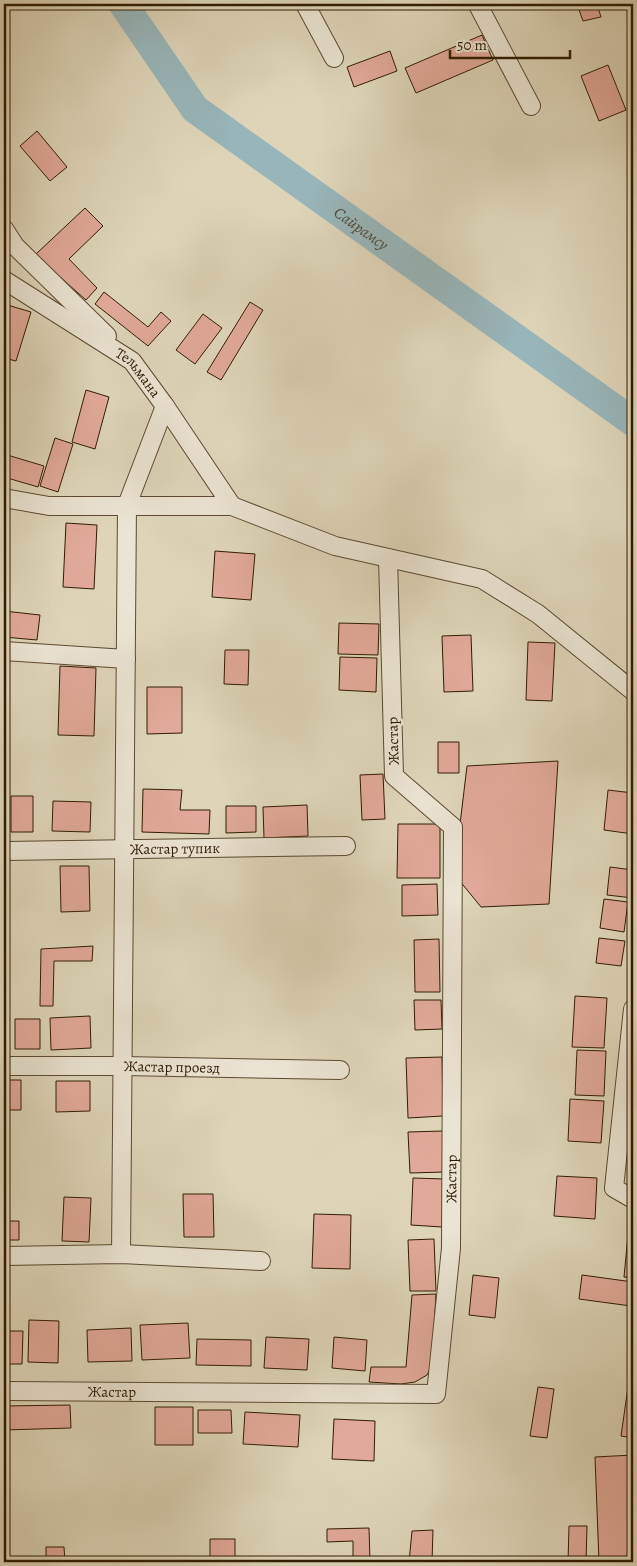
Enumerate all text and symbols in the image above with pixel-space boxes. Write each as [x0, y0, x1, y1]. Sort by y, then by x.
scale bar [450, 28, 570, 60]
text: 50 m [457, 35, 487, 55]
water label: Сайрамсу [329, 202, 393, 256]
street label: Тельмана [112, 343, 165, 402]
street label: Жастар [382, 716, 404, 766]
street label: Жастар тупик [130, 838, 220, 859]
street label: Жастар проезд [124, 1056, 220, 1078]
street label: Жастар [441, 1154, 461, 1203]
street label: Жастар [88, 1382, 136, 1402]

